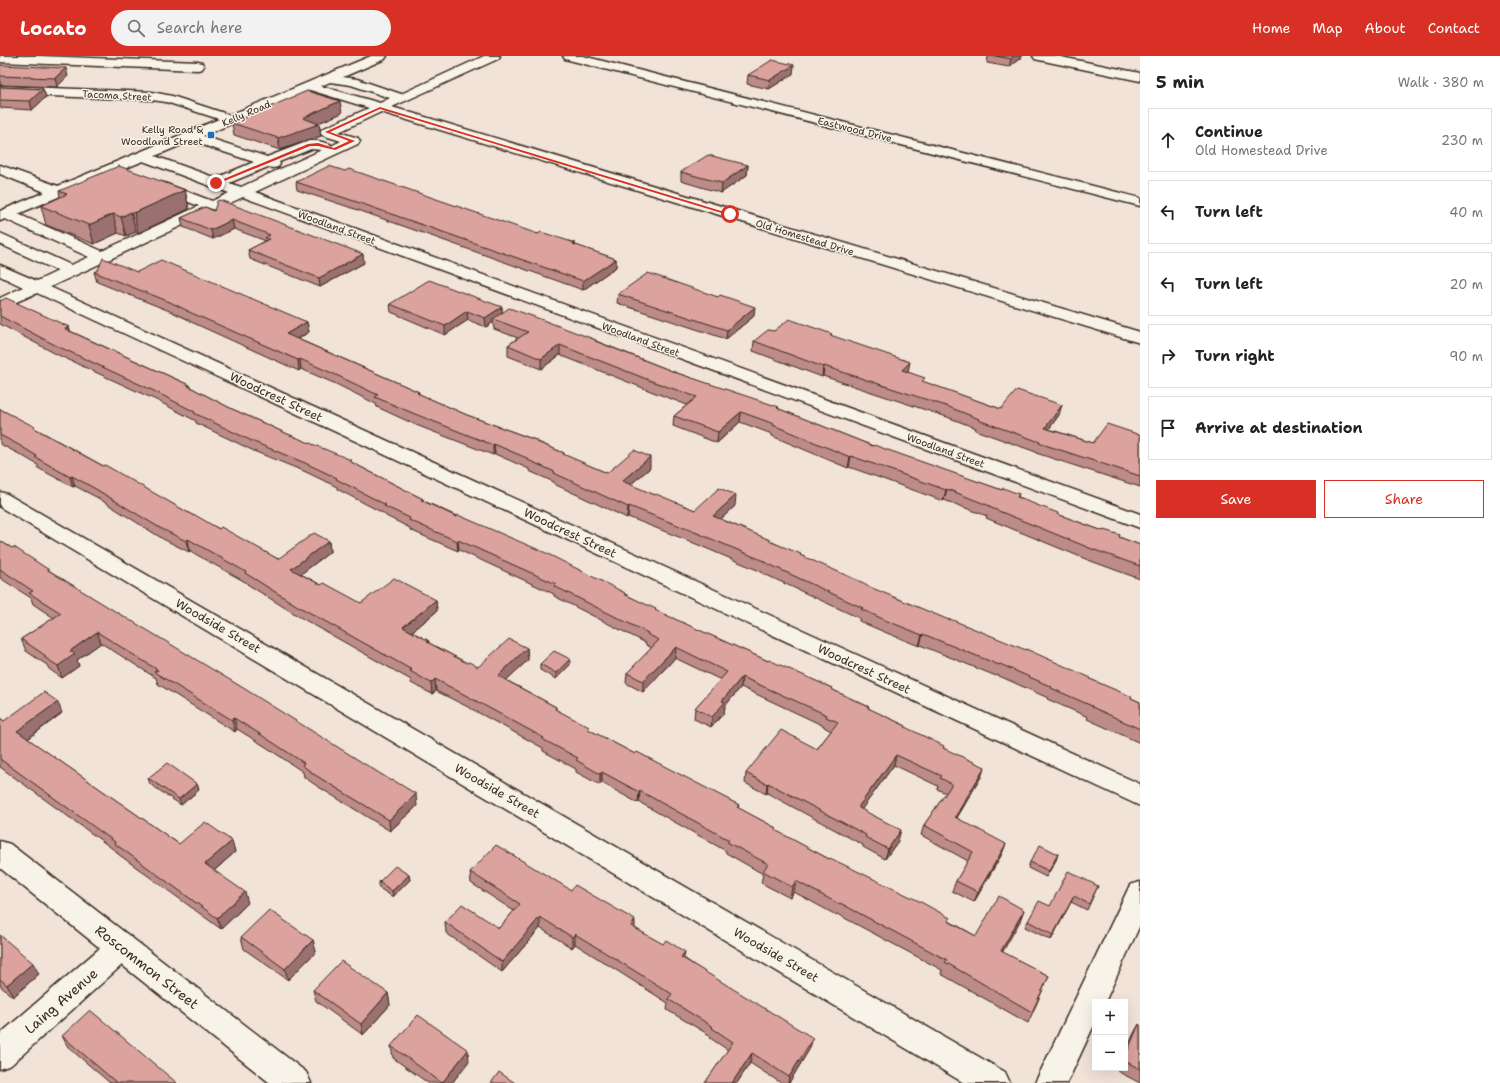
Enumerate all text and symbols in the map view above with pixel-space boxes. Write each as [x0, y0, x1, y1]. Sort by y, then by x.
search box [111, 10, 391, 46]
text: Locato [20, 16, 87, 41]
icon: search [125, 17, 147, 39]
text: Search here [157, 18, 242, 38]
text: Home [1252, 19, 1291, 37]
text: Map [1313, 19, 1343, 37]
text: About [1365, 19, 1406, 37]
text: Contact [1428, 19, 1480, 37]
text: 5 min [1156, 71, 1204, 93]
text: Walk · 380 m [1398, 74, 1484, 91]
street label: Tacoma Street [82, 87, 152, 104]
street label: Kelly Road [220, 97, 273, 130]
street label: Eastwood Drive [816, 114, 894, 145]
text: Continue [1195, 122, 1263, 142]
place label: Kelly Road & Woodland Street [121, 123, 204, 148]
icon: ahead [1157, 129, 1179, 151]
marker: Kelly Road & Woodland Street [206, 130, 216, 140]
text: 230 m [1441, 132, 1483, 149]
text: Old Homestead Drive [1195, 142, 1328, 159]
route end [207, 174, 225, 192]
icon: left [1157, 201, 1179, 223]
text: Turn left [1195, 202, 1263, 222]
text: 40 m [1449, 204, 1483, 221]
route start [721, 205, 739, 223]
street label: Woodland Street [296, 207, 378, 248]
street label: Old Homestead Drive [754, 216, 856, 259]
icon: left [1157, 273, 1179, 295]
text: Turn left [1195, 274, 1263, 294]
text: 20 m [1450, 276, 1483, 293]
street label: Woodland Street [600, 319, 682, 360]
icon: right [1157, 345, 1179, 367]
text: Turn right [1195, 346, 1275, 366]
text: 90 m [1449, 348, 1483, 365]
street label: Woodcrest Street [227, 368, 325, 426]
icon: arrive [1157, 417, 1179, 439]
text: Arrive at destination [1195, 418, 1363, 438]
street label: Woodland Street [905, 430, 987, 471]
button: Save [1156, 480, 1316, 518]
button: Share [1324, 480, 1484, 518]
street label: Woodcrest Street [521, 504, 619, 562]
street label: Woodside Street [173, 595, 263, 657]
street label: Woodcrest Street [815, 640, 913, 698]
street label: Woodside Street [452, 760, 542, 822]
street label: Roscommon Street [92, 921, 202, 1013]
street label: Woodside Street [731, 924, 821, 986]
street label: Laing Avenue [21, 964, 101, 1038]
map controls [1092, 999, 1128, 1071]
button: + [1092, 999, 1128, 1035]
button: − [1092, 1035, 1128, 1071]

